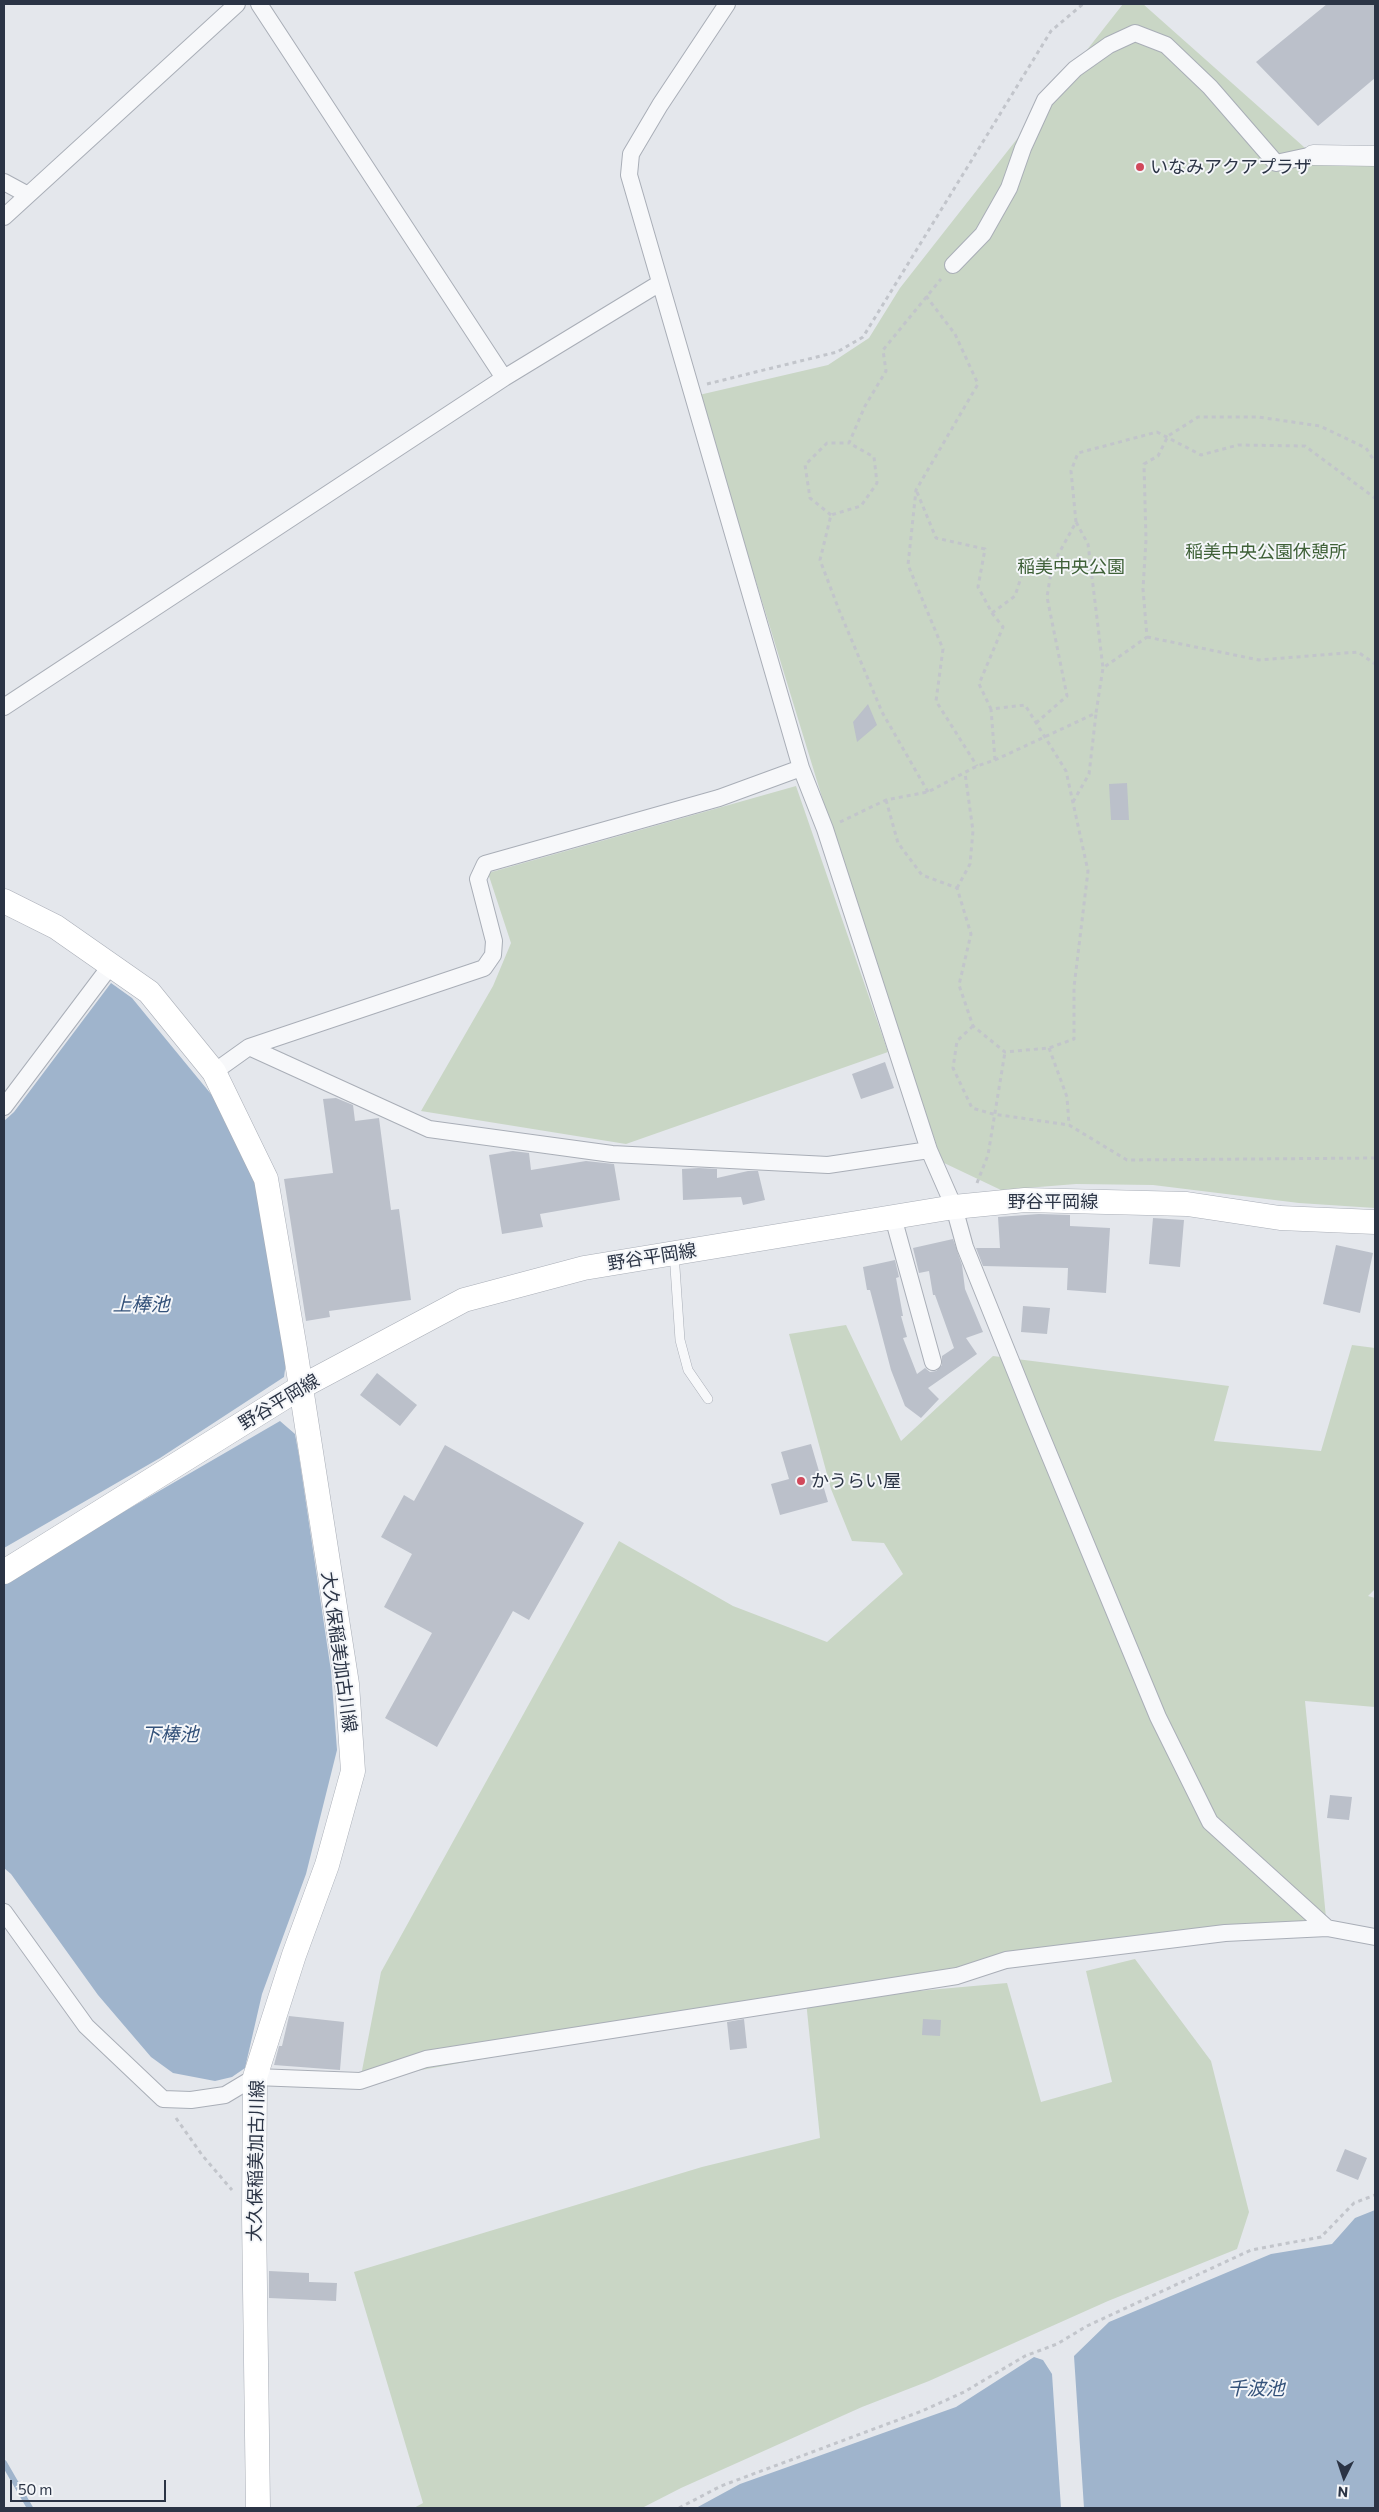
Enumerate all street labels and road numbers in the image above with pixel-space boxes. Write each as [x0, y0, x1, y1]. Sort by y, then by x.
street label: 野谷平岡線 [1008, 1191, 1098, 1213]
street label: 野谷平岡線 [606, 1239, 698, 1275]
street label: 野谷平岡線 [235, 1370, 323, 1434]
street label: 大久保稲美加古川線 [317, 1570, 361, 1734]
street label: 大久保稲美加古川線 [244, 2080, 268, 2242]

